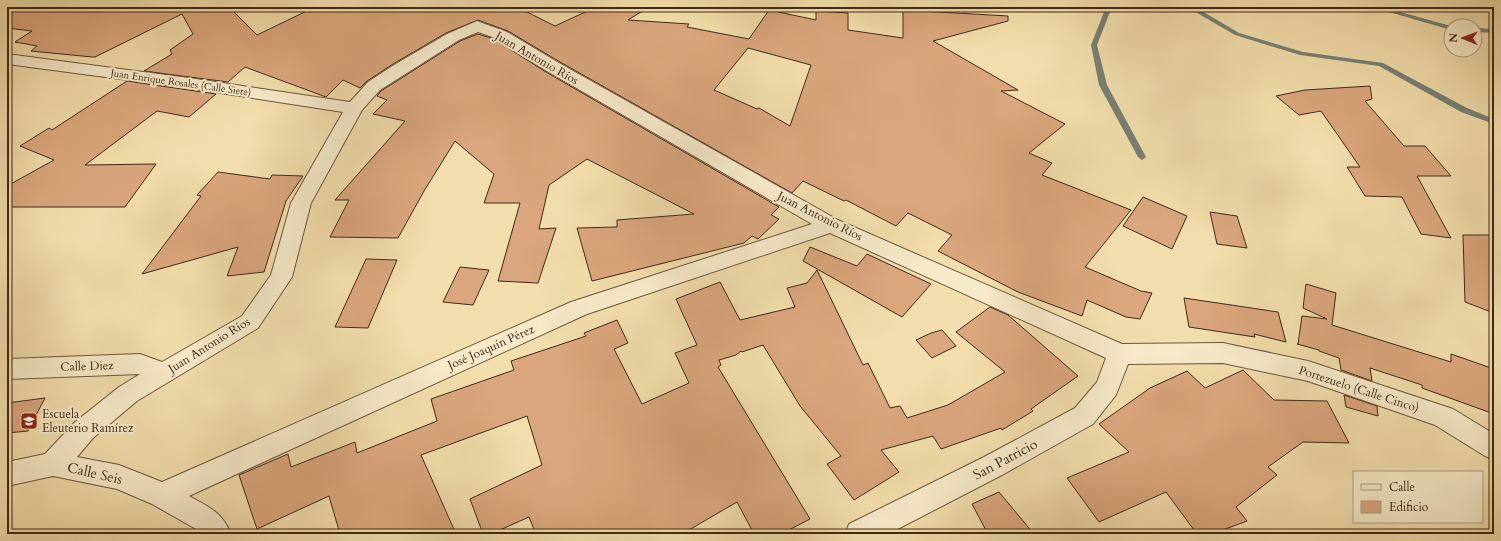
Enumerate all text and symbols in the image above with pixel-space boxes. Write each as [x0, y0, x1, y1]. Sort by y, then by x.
north arrow [1443, 18, 1483, 58]
street label: Juan Antonio Ríos [491, 27, 582, 88]
text: N [1446, 32, 1461, 43]
street label: Juan Enrique Rosales (Calle Siete) [108, 66, 252, 100]
street label: Juan Antonio Ríos [773, 187, 865, 244]
street label: Juan Antonio Ríos [163, 313, 253, 378]
street label: José Joaquín Pérez [443, 320, 537, 374]
street label: Calle Diez [60, 357, 114, 375]
street label: Portezuelo (Calle Cinco) [1297, 362, 1421, 416]
place label: Escuela Eleuterio Ramírez [42, 406, 134, 436]
school or university icon: Escuela Eleuterio Ramírez [19, 411, 39, 431]
street label: San Patricio [970, 434, 1041, 484]
street label: Calle Seis [65, 458, 125, 489]
legend [1353, 471, 1483, 523]
text: Calle [1389, 479, 1415, 495]
text: Edificio [1389, 499, 1429, 515]

